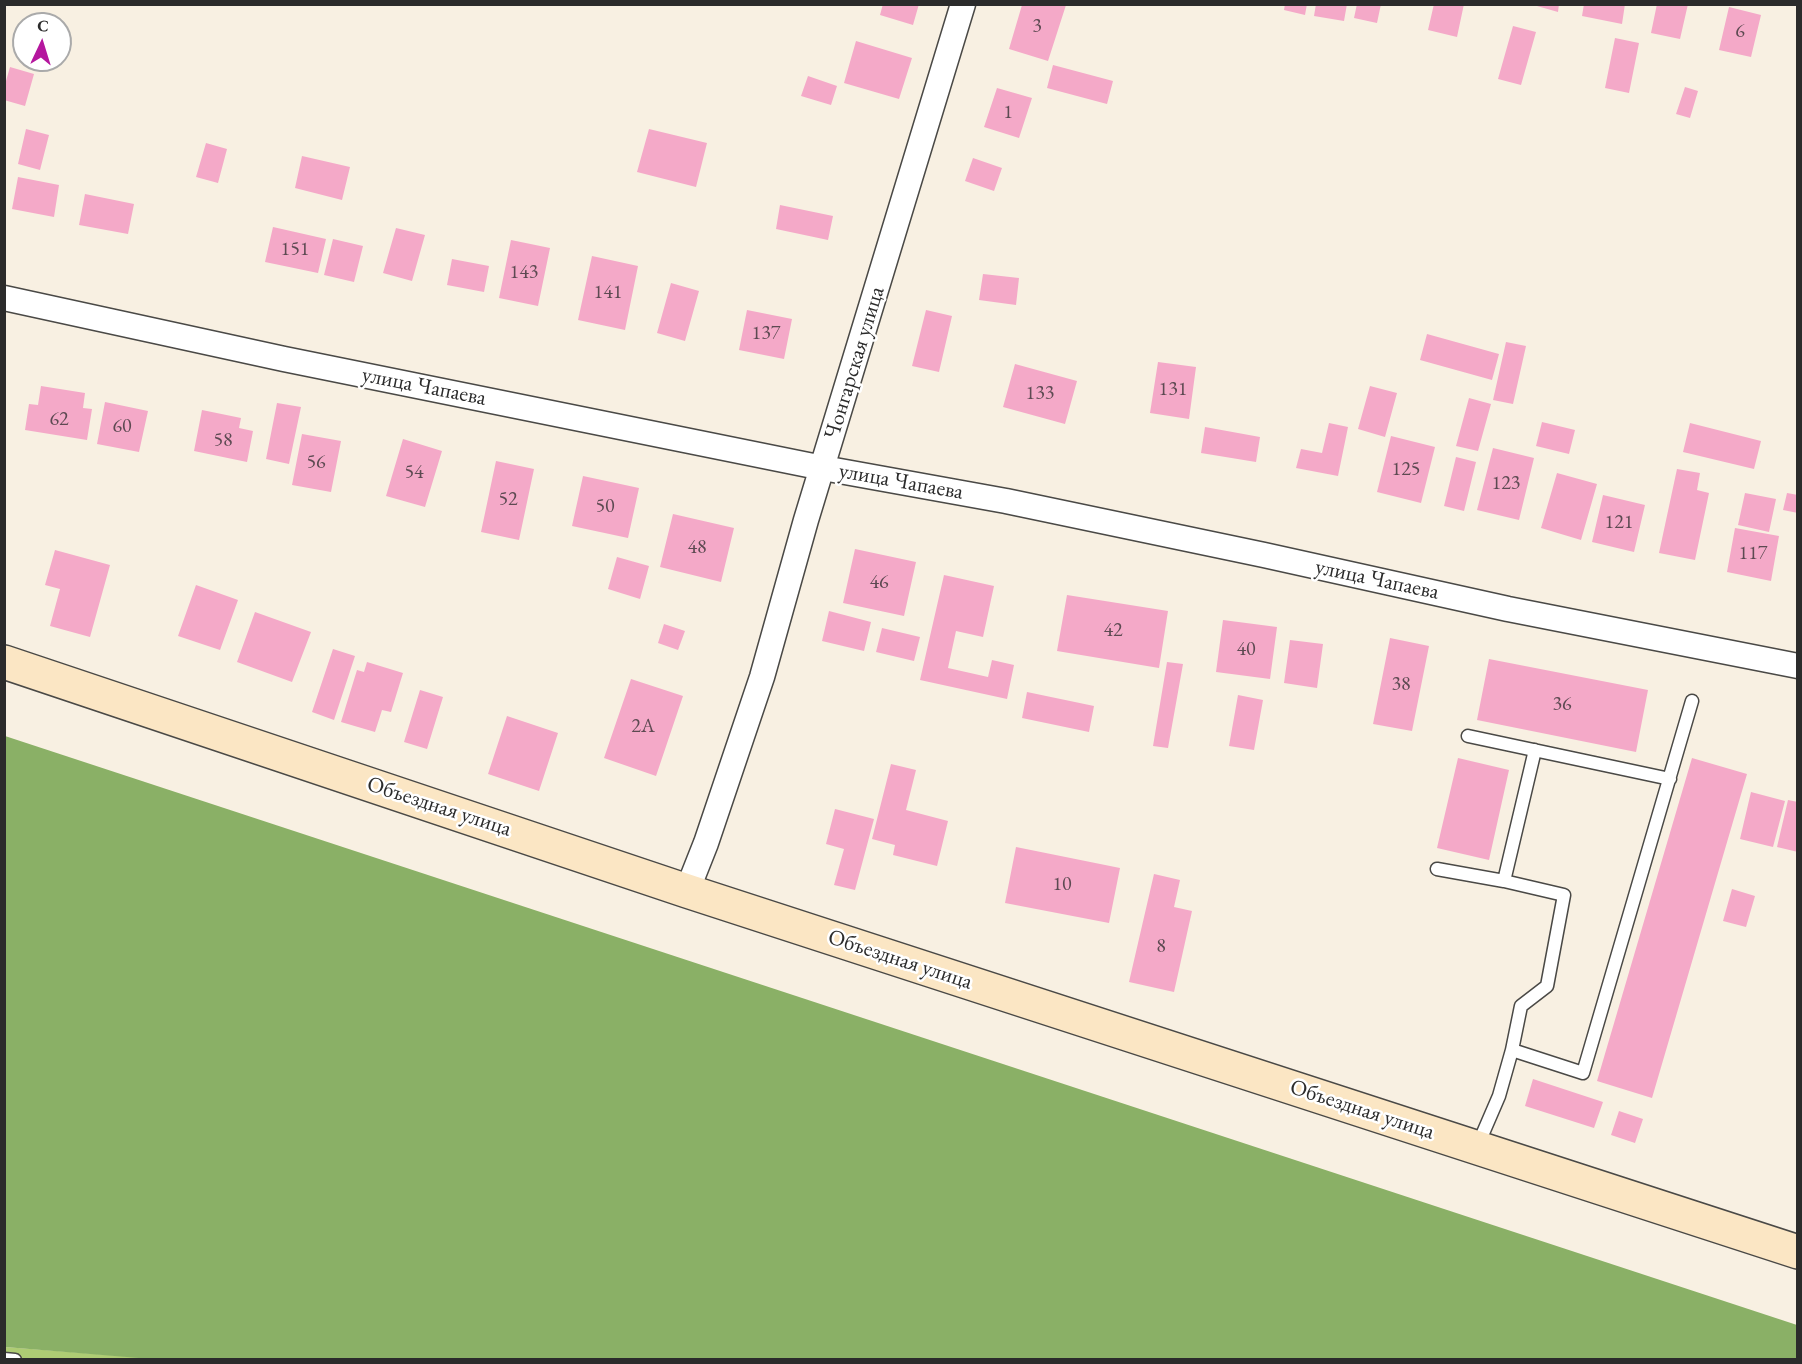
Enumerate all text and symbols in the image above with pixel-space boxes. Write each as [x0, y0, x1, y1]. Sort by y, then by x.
north arrow [12, 12, 72, 72]
text: С [37, 15, 50, 36]
house number: 3 [1032, 15, 1042, 39]
house number: 6 [1735, 20, 1745, 44]
house number: 1 [1003, 101, 1013, 125]
house number: 151 [281, 238, 309, 262]
house number: 143 [510, 261, 538, 285]
house number: 141 [594, 281, 622, 305]
street label: Чонгарская улица [819, 283, 891, 443]
house number: 137 [752, 322, 780, 346]
street label: улица Чапаева [360, 362, 488, 412]
house number: 131 [1159, 378, 1187, 402]
house number: 133 [1026, 382, 1054, 406]
house number: 62 [49, 408, 69, 432]
house number: 60 [112, 415, 132, 439]
house number: 58 [213, 429, 233, 453]
house number: 56 [306, 451, 326, 475]
street label: улица Чапаева [837, 458, 965, 506]
house number: 125 [1392, 458, 1420, 482]
house number: 54 [404, 461, 424, 485]
house number: 123 [1492, 472, 1520, 496]
house number: 52 [498, 488, 518, 512]
house number: 50 [595, 495, 615, 519]
house number: 121 [1605, 511, 1633, 535]
house number: 48 [687, 536, 707, 560]
house number: 117 [1739, 542, 1767, 566]
street label: улица Чапаева [1313, 554, 1441, 606]
house number: 46 [869, 571, 889, 595]
house number: 42 [1103, 619, 1123, 643]
house number: 40 [1236, 638, 1256, 662]
house number: 38 [1391, 673, 1411, 697]
house number: 36 [1552, 693, 1572, 717]
house number: 2А [631, 715, 655, 739]
street label: Объездная улица [363, 771, 515, 843]
house number: 10 [1052, 873, 1072, 897]
street label: Объездная улица [824, 924, 976, 996]
house number: 8 [1156, 935, 1166, 959]
street label: Объездная улица [1286, 1074, 1438, 1146]

